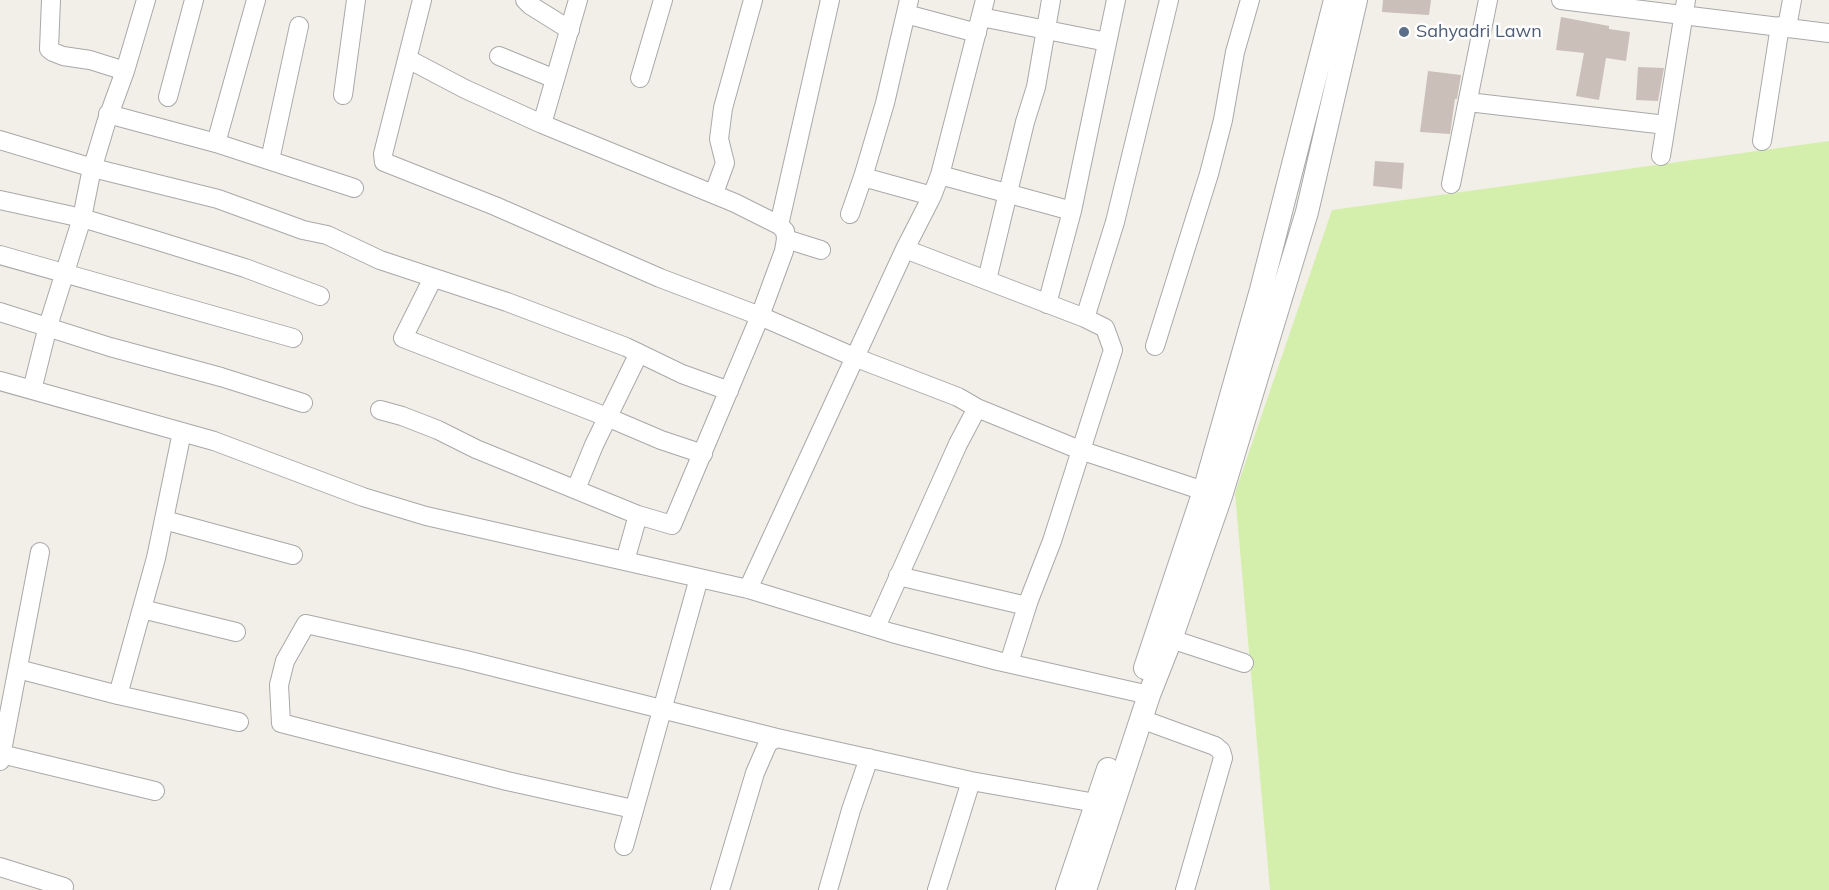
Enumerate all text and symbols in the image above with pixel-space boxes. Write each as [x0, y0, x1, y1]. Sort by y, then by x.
place label: Sahyadri Lawn [1416, 21, 1542, 43]
marker: Sahyadri Lawn [1397, 25, 1411, 39]

